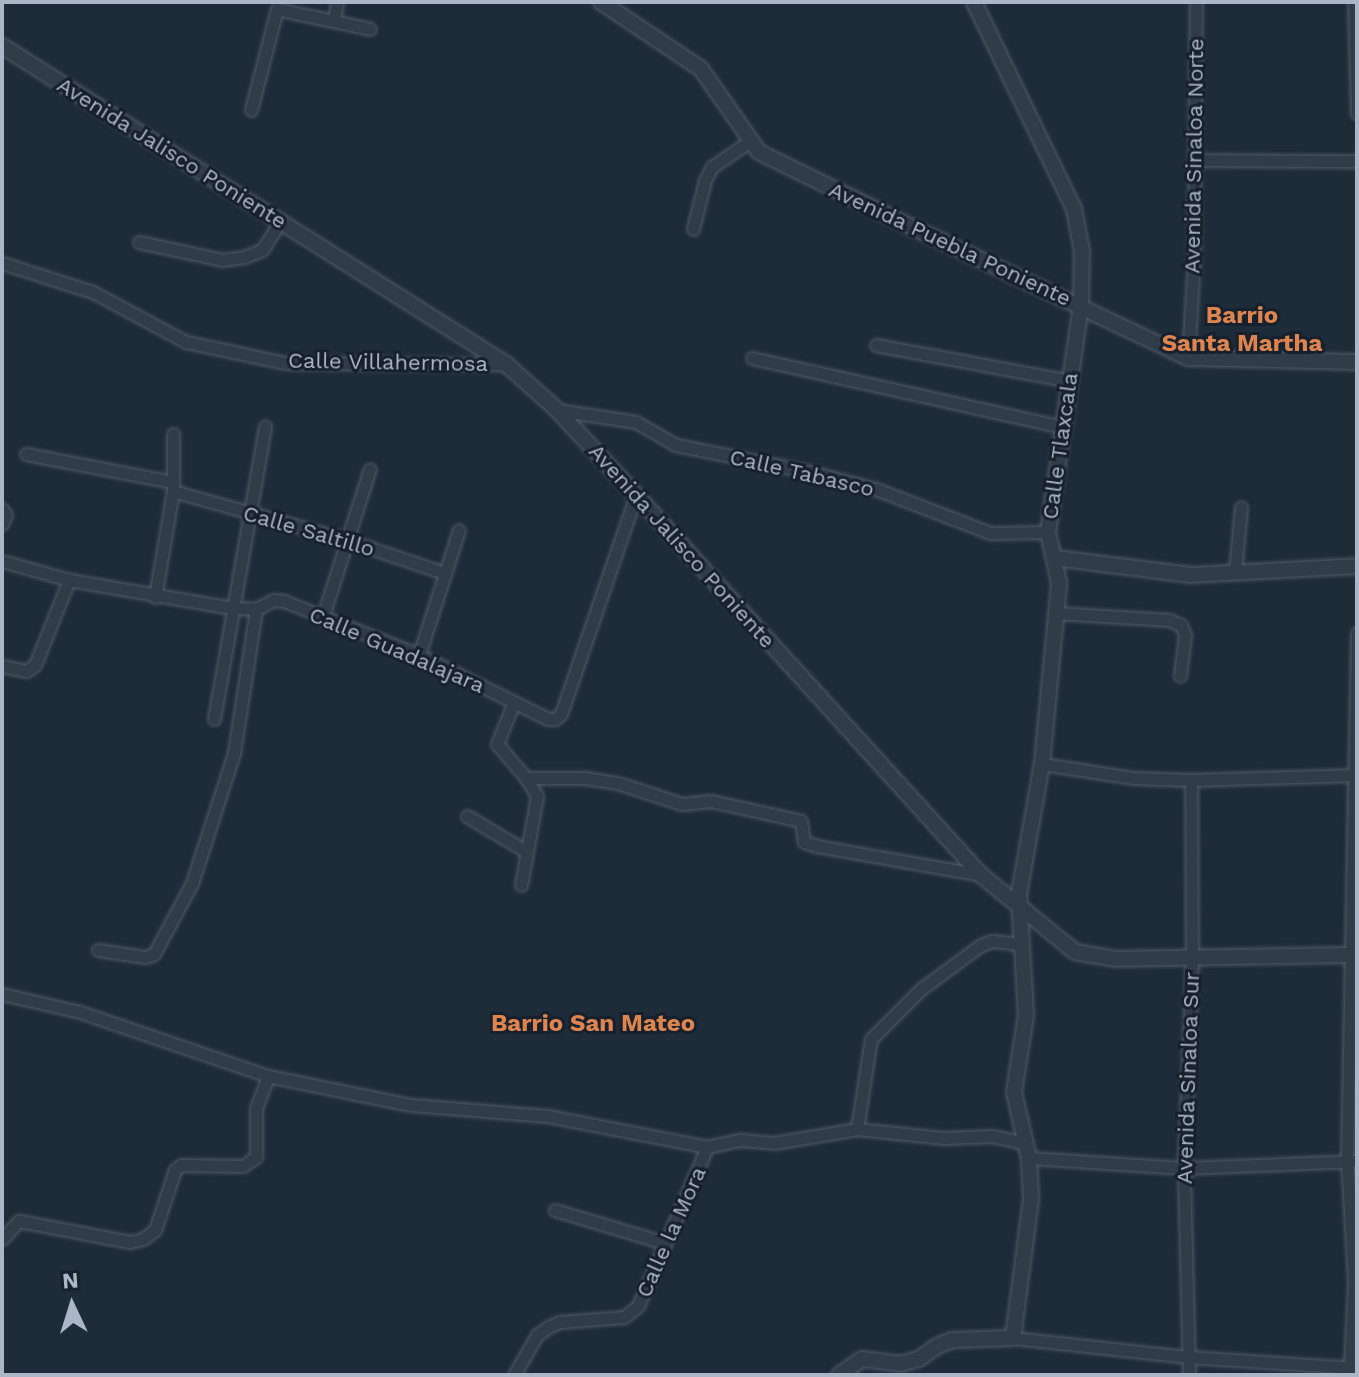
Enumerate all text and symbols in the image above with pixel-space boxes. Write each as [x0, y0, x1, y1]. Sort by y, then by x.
street label: Avenida Sinaloa Norte [1179, 38, 1209, 274]
street label: Avenida Jalisco Poniente [52, 71, 292, 235]
street label: Avenida Puebla Poniente [824, 176, 1076, 312]
district label: Barrio Santa Martha [1162, 302, 1322, 358]
street label: Calle Villahermosa [287, 347, 489, 377]
street label: Calle Tlaxcala [1037, 371, 1083, 521]
street label: Avenida Jalisco Poniente [583, 438, 781, 654]
street label: Calle Tabasco [727, 443, 877, 503]
street label: Calle Saltillo [240, 500, 378, 562]
street label: Calle Guadalajara [305, 601, 489, 699]
street label: Avenida Sinaloa Sur [1171, 971, 1205, 1185]
district label: Barrio San Mateo [491, 1010, 695, 1038]
street label: Calle la Mora [630, 1162, 712, 1302]
north arrow [32, 1265, 112, 1345]
text: N [61, 1268, 79, 1294]

